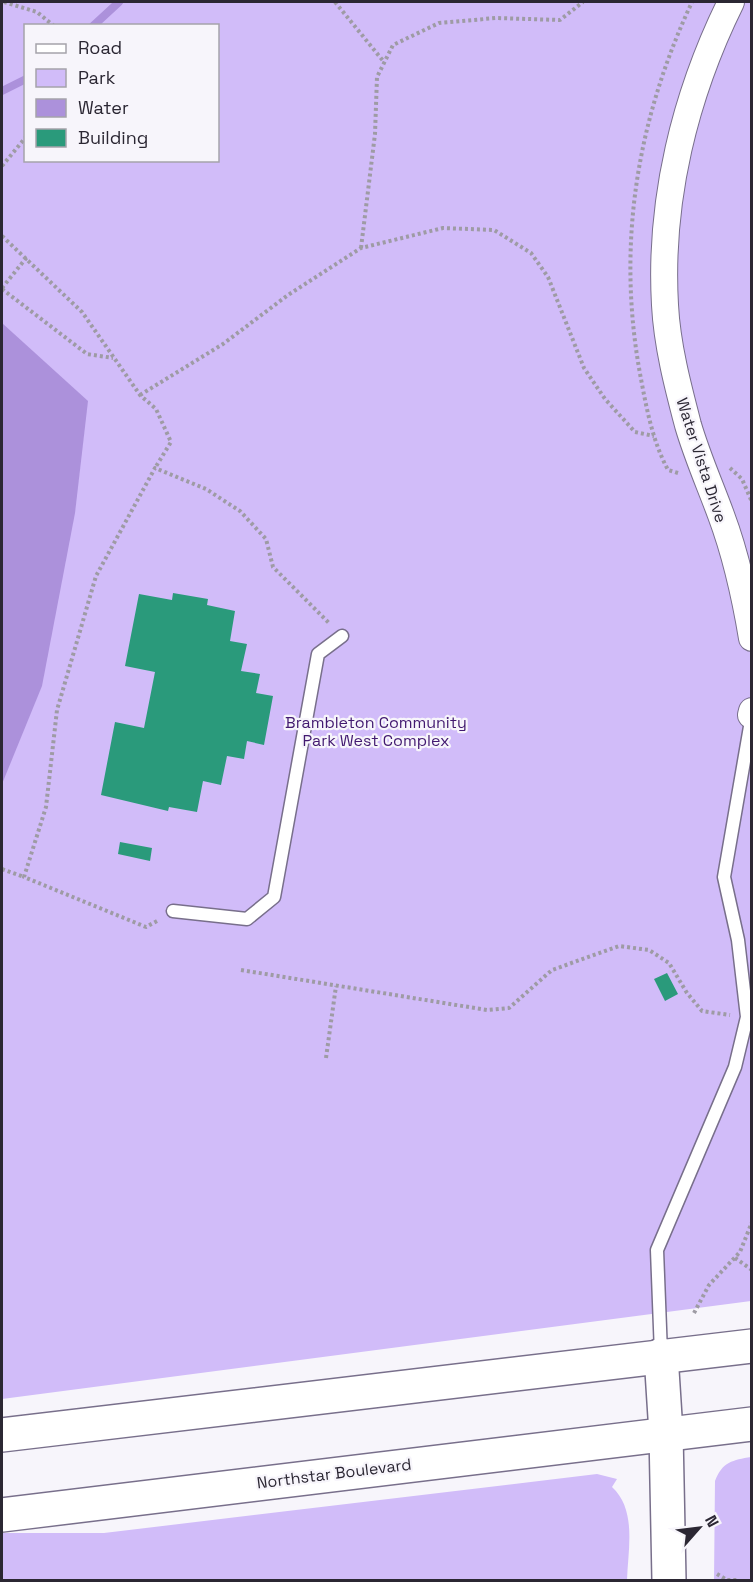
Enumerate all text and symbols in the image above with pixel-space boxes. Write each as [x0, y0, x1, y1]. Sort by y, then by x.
legend [24, 24, 219, 162]
text: Road [78, 36, 122, 59]
text: Park [78, 66, 116, 89]
text: Water [78, 96, 129, 119]
text: Building [78, 126, 148, 149]
street label: Water Vista Drive [671, 395, 732, 525]
park label: Brambleton Community Park West Complex [285, 712, 467, 751]
street label: Northstar Boulevard [256, 1454, 413, 1493]
north arrow [669, 1498, 729, 1558]
text: N [700, 1512, 724, 1531]

